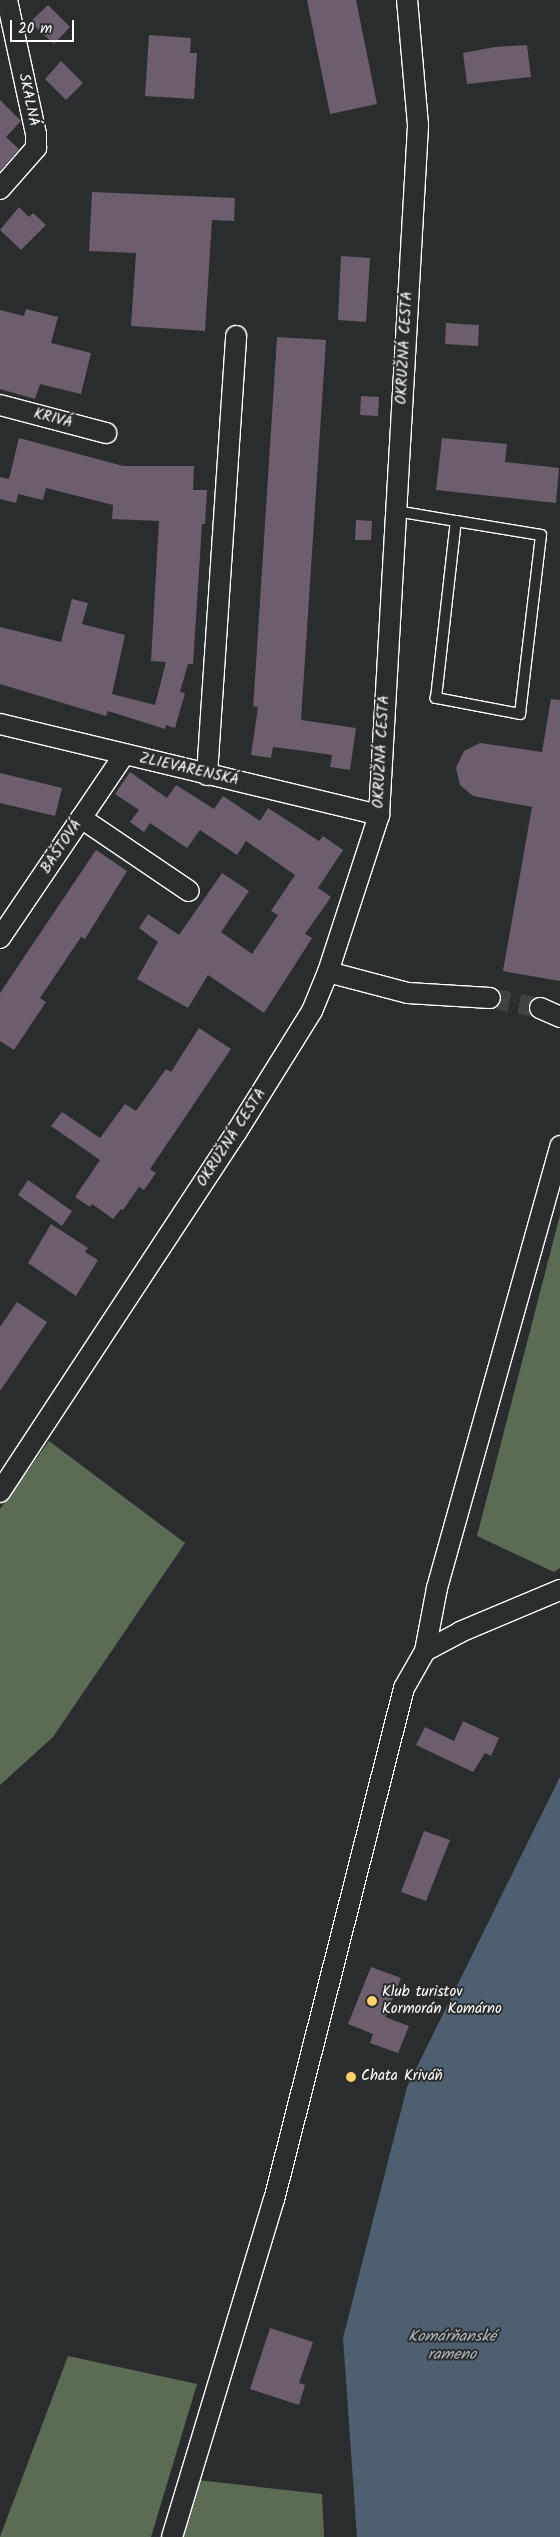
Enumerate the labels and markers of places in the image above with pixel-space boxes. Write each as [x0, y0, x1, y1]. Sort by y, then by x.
place label: Klub turistov Kormorán Komárno [382, 1983, 502, 2018]
marker: Klub turistov Kormorán Komárno [366, 1995, 378, 2007]
place label: Chata Kriváň [361, 2068, 443, 2086]
marker: Chata Kriváň [345, 2071, 357, 2083]

